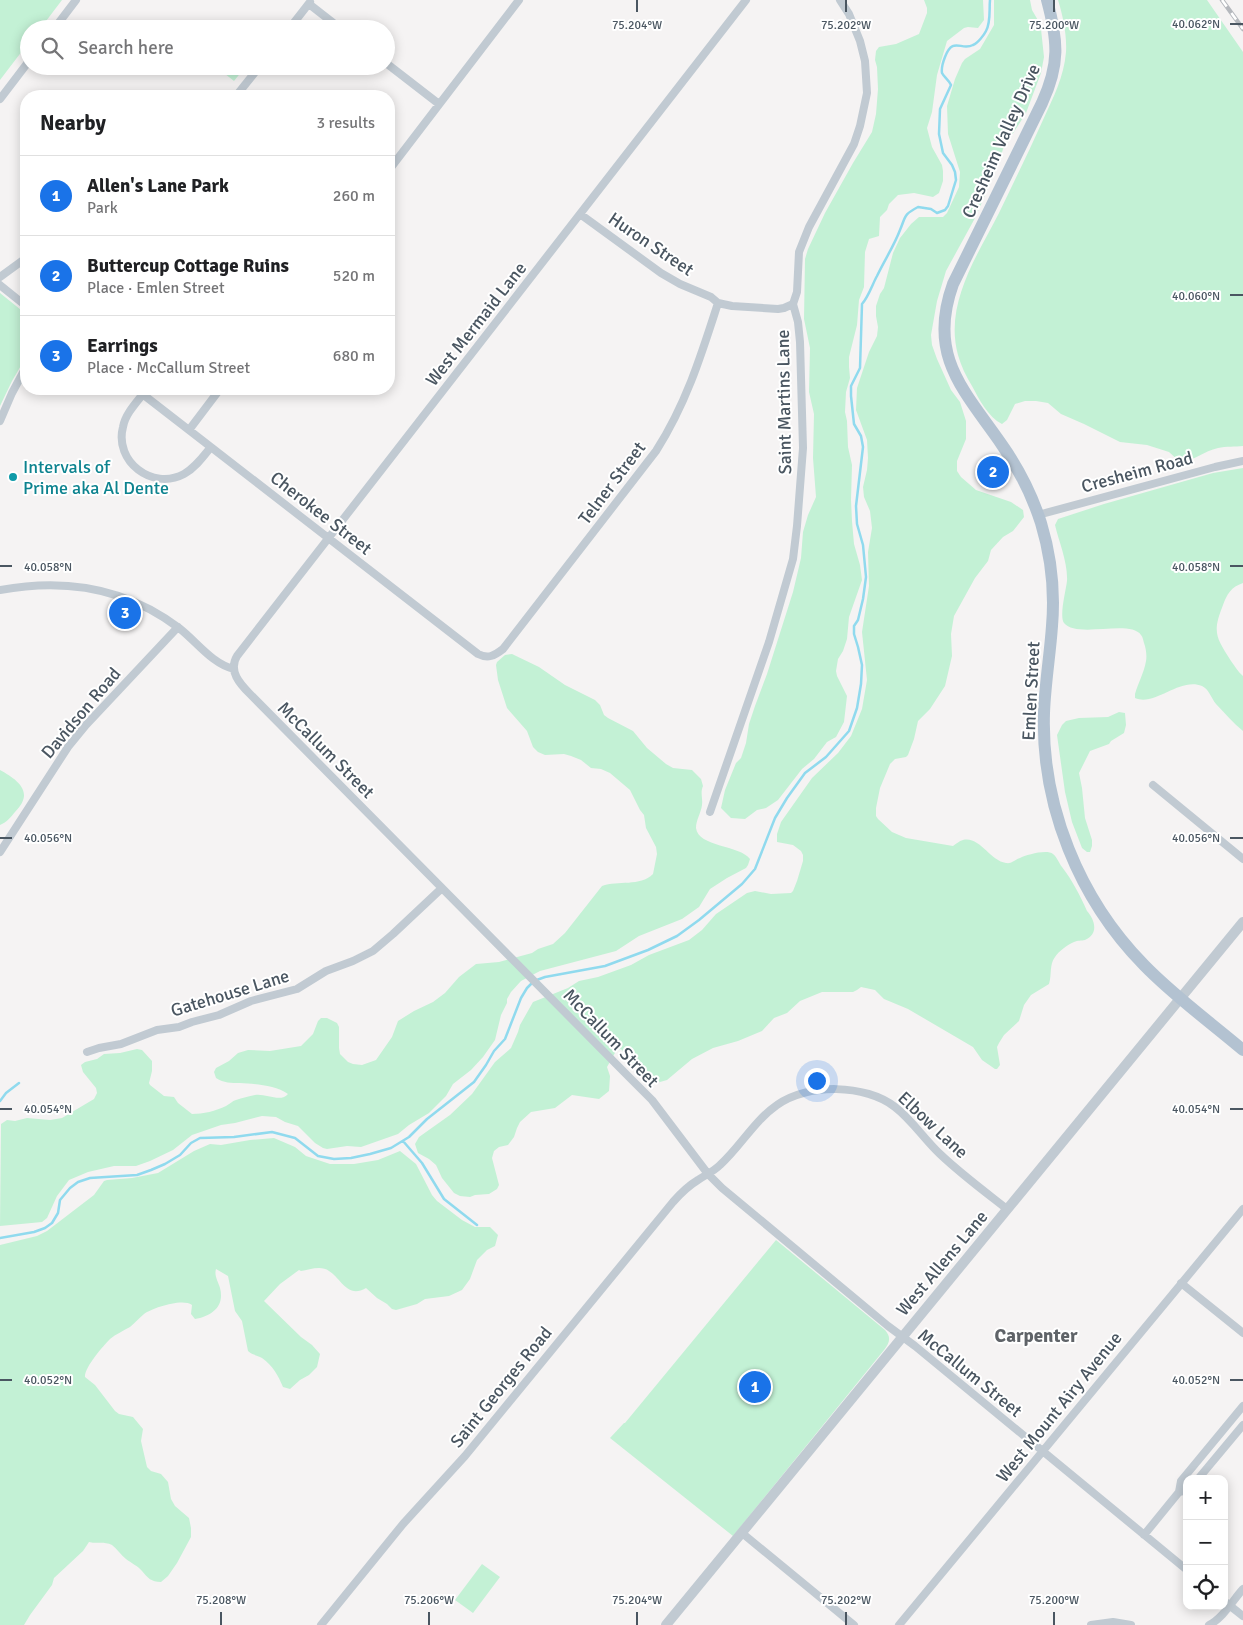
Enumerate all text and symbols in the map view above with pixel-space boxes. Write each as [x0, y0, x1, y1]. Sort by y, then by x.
text: 40.062°N [1172, 17, 1220, 32]
text: 75.204°W [612, 18, 662, 33]
text: 75.202°W [821, 18, 871, 33]
text: 75.200°W [1029, 18, 1079, 33]
search box [20, 20, 395, 75]
icon: search [38, 34, 66, 62]
text: Search here [78, 36, 174, 60]
street label: Cresheim Valley Drive [957, 61, 1045, 221]
text: Nearby [40, 110, 106, 136]
text: 3 results [316, 113, 375, 133]
text: Allen's Lane Park [87, 174, 229, 198]
text: 1 [52, 186, 60, 206]
text: 260 m [333, 186, 375, 206]
text: Park [87, 198, 118, 218]
street label: Huron Street [604, 207, 698, 281]
text: Buttercup Cottage Ruins [87, 254, 289, 278]
street label: West Mermaid Lane [421, 258, 531, 390]
text: 2 [52, 266, 60, 286]
text: 520 m [333, 266, 375, 286]
text: Place · Emlen Street [87, 278, 225, 298]
text: 40.060°N [1172, 289, 1220, 304]
street label: Saint Martins Lane [772, 329, 796, 475]
text: Earrings [87, 334, 158, 358]
text: 3 [52, 346, 60, 366]
text: 680 m [333, 346, 375, 366]
text: Place · McCallum Street [87, 358, 250, 378]
street label: Telner Street [574, 437, 650, 529]
street label: Cresheim Road [1079, 447, 1195, 497]
pin: 2 [977, 453, 1009, 491]
place label: Intervals of Prime aka Al Dente [23, 456, 169, 499]
street label: Cherokee Street [266, 467, 376, 559]
marker: Intervals of Prime aka Al Dente [7, 471, 19, 483]
text: 40.058°N [24, 560, 72, 575]
text: 40.058°N [1172, 560, 1220, 575]
pin: 3 [109, 594, 141, 632]
street label: Emlen Street [1017, 641, 1045, 741]
street label: Davidson Road [36, 663, 126, 763]
street label: McCallum Street [273, 697, 379, 803]
text: 40.056°N [24, 831, 72, 846]
text: 40.056°N [1172, 831, 1220, 846]
street label: Gatehouse Lane [168, 965, 292, 1021]
street label: McCallum Street [559, 984, 663, 1092]
your location [804, 1068, 830, 1094]
street label: Elbow Lane [893, 1087, 973, 1163]
text: 40.054°N [24, 1102, 72, 1117]
text: 40.054°N [1172, 1102, 1220, 1117]
street label: West Allens Lane [892, 1206, 992, 1320]
street label: Saint Georges Road [445, 1322, 557, 1452]
street label: McCallum Street [913, 1324, 1027, 1422]
district label: Carpenter [995, 1324, 1078, 1348]
street label: West Mount Airy Avenue [992, 1327, 1126, 1487]
pin: 1 [739, 1368, 771, 1406]
text: 40.052°N [24, 1373, 72, 1388]
text: 40.052°N [1172, 1373, 1220, 1388]
map controls [1183, 1475, 1228, 1610]
button: + [1183, 1475, 1228, 1520]
button: − [1183, 1520, 1228, 1565]
button: locate [1183, 1565, 1228, 1610]
text: 75.208°W [196, 1593, 246, 1608]
text: 75.206°W [404, 1593, 454, 1608]
text: 75.204°W [612, 1593, 662, 1608]
text: 75.202°W [821, 1593, 871, 1608]
text: 75.200°W [1029, 1593, 1079, 1608]

